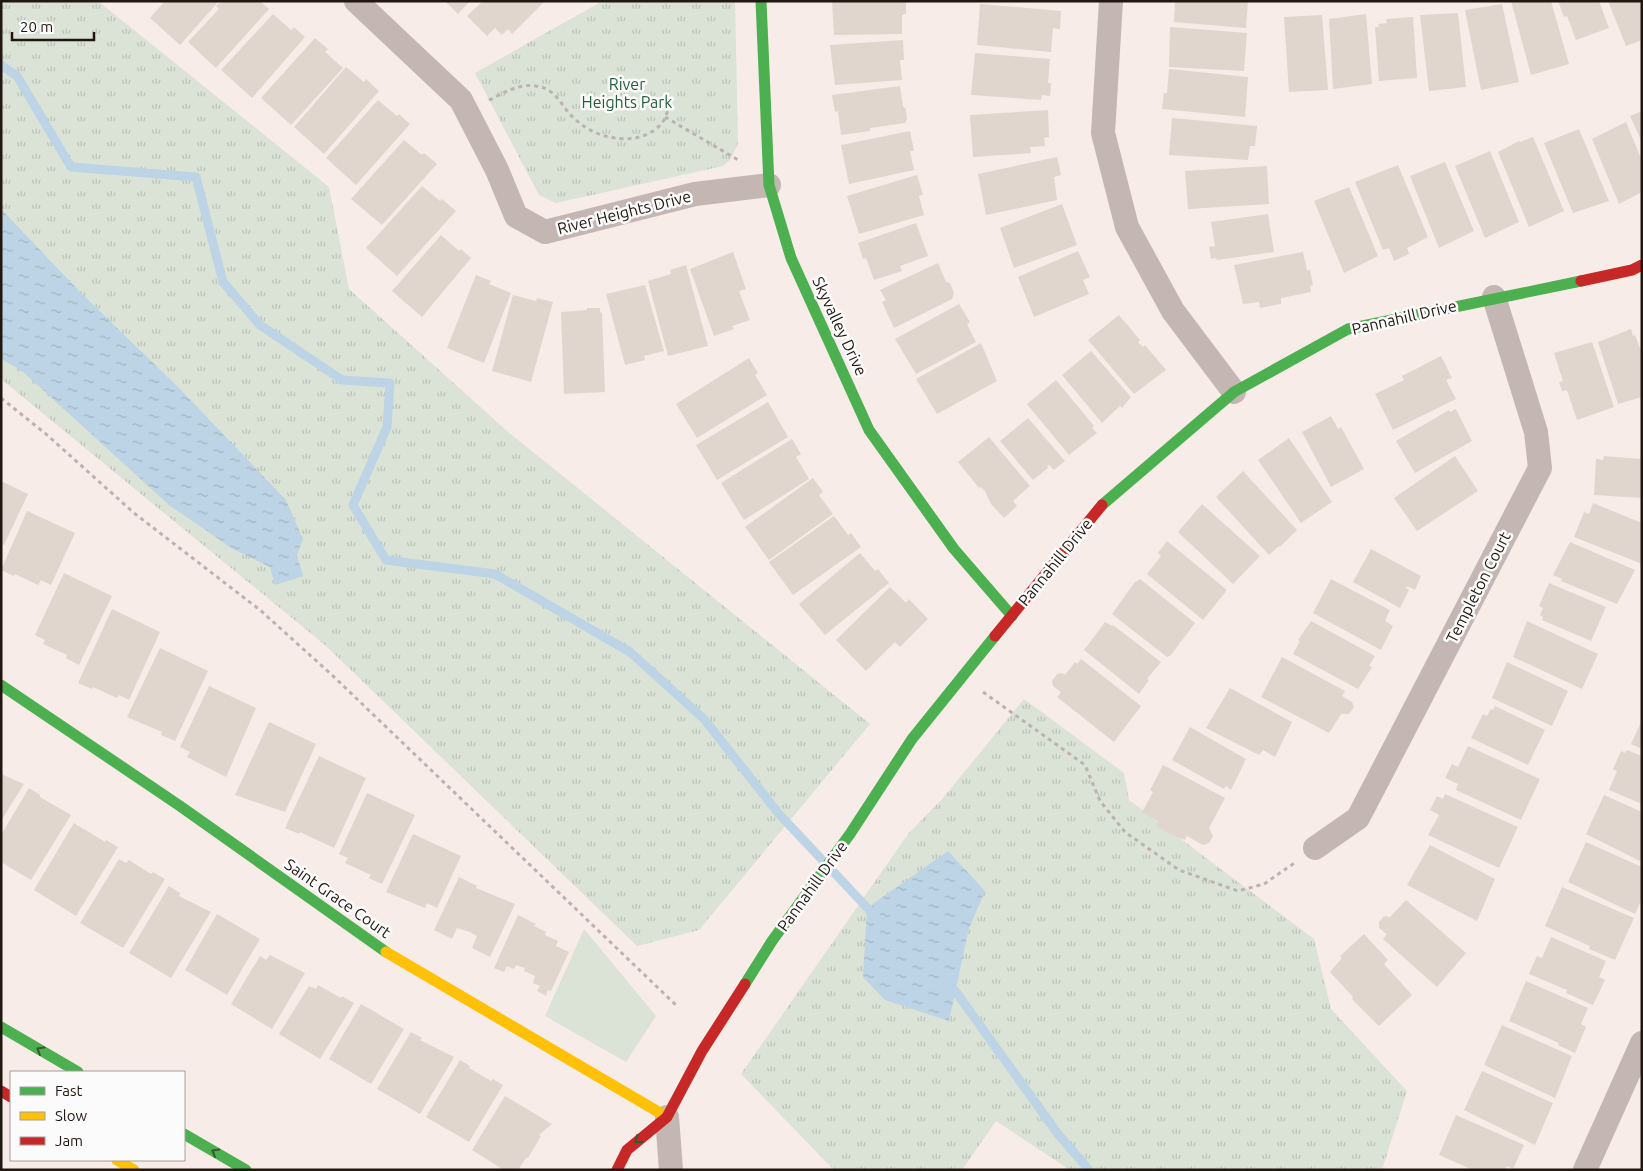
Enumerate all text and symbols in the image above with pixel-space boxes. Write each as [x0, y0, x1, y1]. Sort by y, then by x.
scale bar [12, 10, 95, 42]
text: 20 m [20, 18, 53, 35]
park label: River Heights Park [582, 75, 672, 111]
street label: River Heights Drive [555, 187, 693, 237]
street label: Skyvalley Drive [809, 274, 871, 378]
street label: Pannahill Drive [1350, 296, 1458, 338]
street label: Pannahill Drive [1014, 515, 1096, 609]
street label: Templeton Court [1442, 528, 1514, 646]
street label: Pannahill Drive [773, 837, 851, 935]
street label: Saint Grace Court [282, 855, 395, 942]
one-way arrow [36, 1046, 45, 1056]
legend [10, 1071, 185, 1161]
text: Fast [55, 1082, 83, 1099]
text: Slow [55, 1107, 88, 1124]
text: Jam [55, 1132, 83, 1149]
one-way arrow [635, 1135, 644, 1143]
one-way arrow [211, 1148, 220, 1158]

